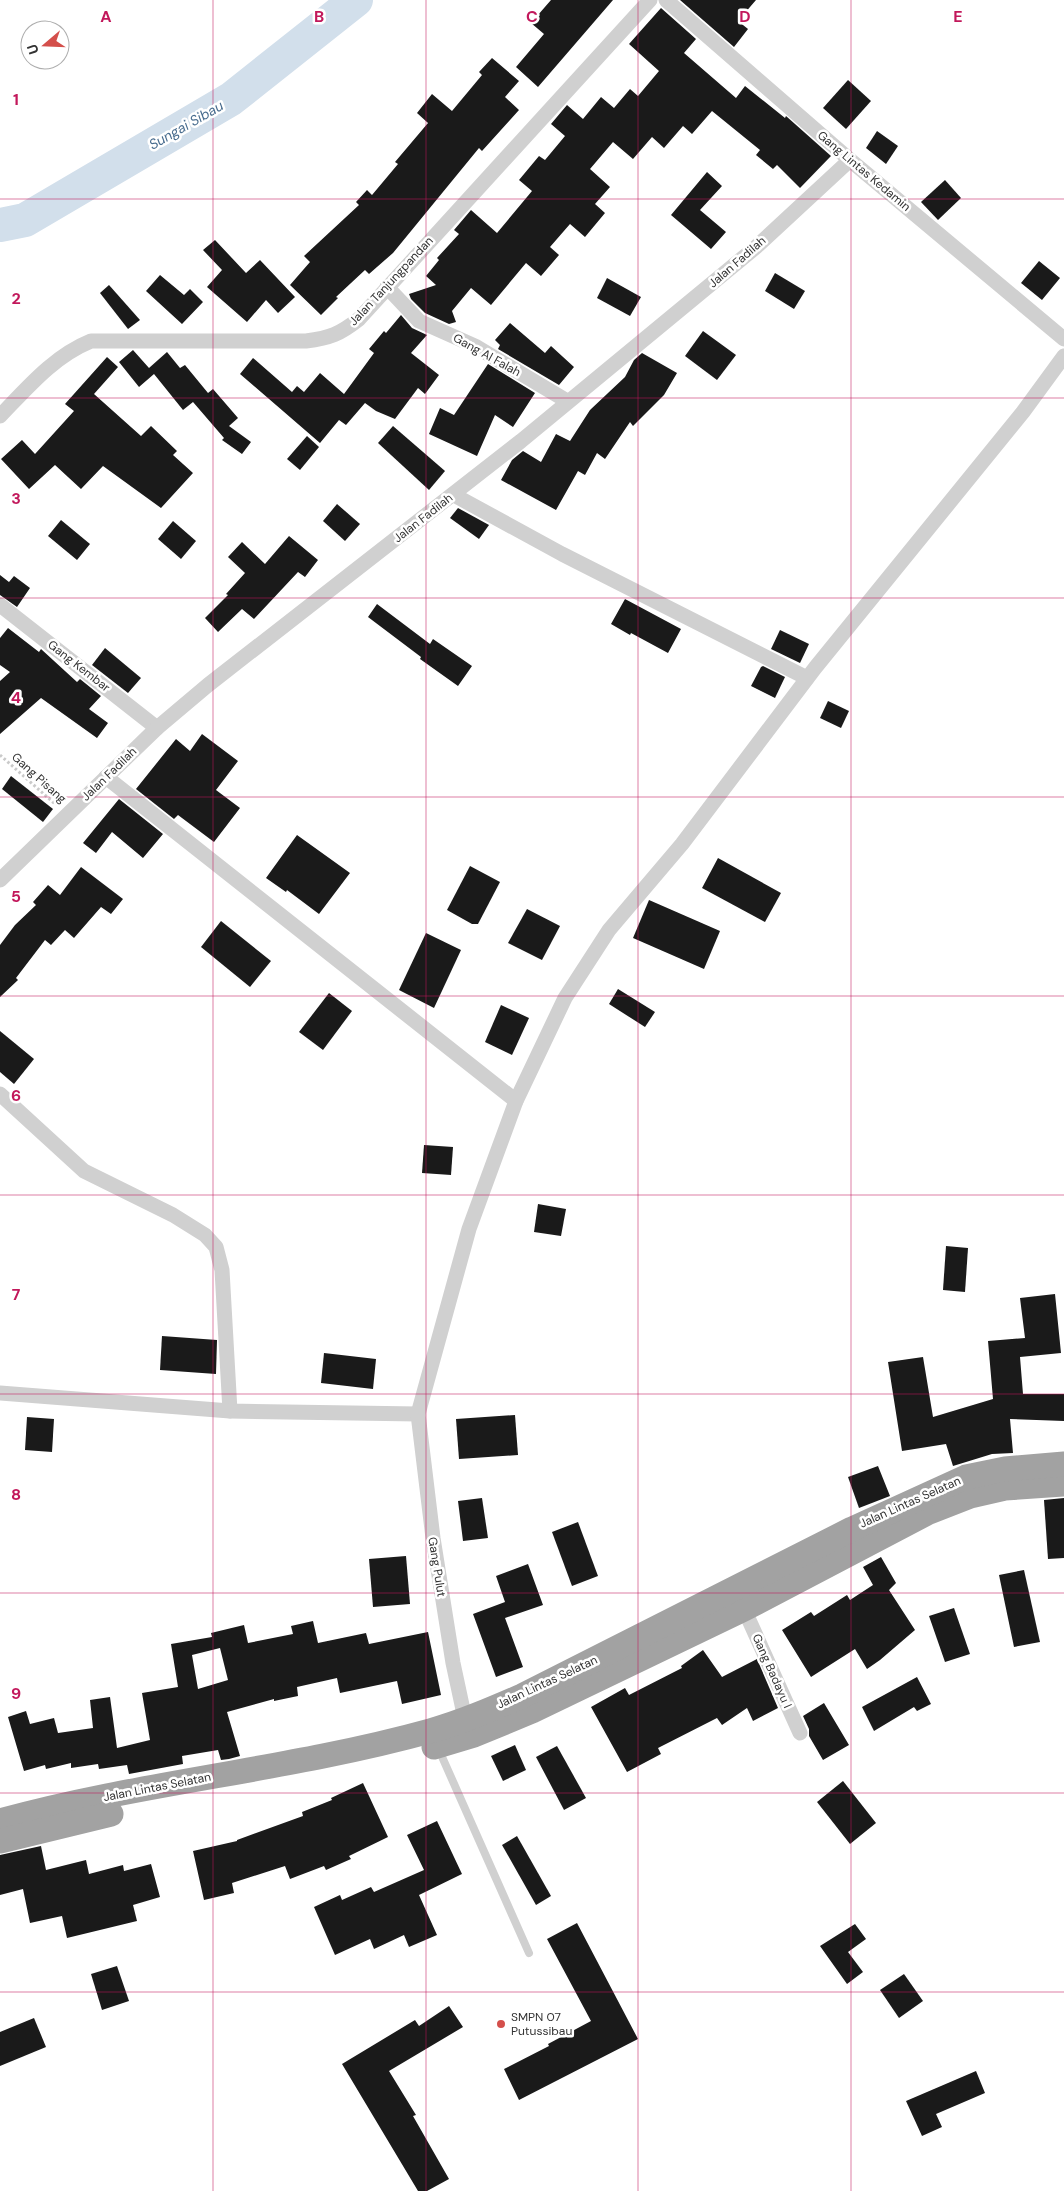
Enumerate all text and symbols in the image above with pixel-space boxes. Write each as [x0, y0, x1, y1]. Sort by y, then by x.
text: A [100, 6, 112, 27]
text: B [314, 6, 324, 27]
text: C [526, 6, 538, 27]
text: D [739, 6, 751, 27]
text: E [953, 6, 963, 27]
north arrow [20, 20, 70, 70]
text: U [23, 42, 43, 57]
text: 1 [13, 89, 19, 110]
water label: Sungai Sibau [146, 96, 226, 154]
street label: Gang Lintas Kedamin [814, 127, 914, 215]
street label: Jalan Tanjungpandan [345, 233, 437, 329]
street label: Jalan Fadilah [705, 233, 769, 291]
text: 2 [11, 288, 21, 309]
street label: Gang Al Falah [450, 330, 524, 380]
text: 3 [11, 488, 21, 509]
street label: Jalan Fadilah [390, 490, 456, 546]
street label: Gang Kembar [45, 637, 114, 696]
text: 4 [11, 687, 21, 708]
street label: Jalan Fadilah [78, 744, 140, 804]
street label: Gang Pisang [8, 749, 70, 807]
text: 5 [11, 886, 21, 907]
text: 6 [11, 1085, 21, 1106]
text: 7 [12, 1284, 21, 1305]
street label: Jalan Lintas Selatan [857, 1472, 963, 1532]
text: 8 [11, 1484, 21, 1505]
street label: Gang Pulut [424, 1536, 450, 1598]
street label: Gang Badayu I [749, 1631, 795, 1711]
street label: Jalan Lintas Selatan [494, 1652, 600, 1712]
text: 9 [11, 1683, 21, 1704]
street label: Jalan Lintas Selatan [102, 1769, 212, 1805]
place label: SMPN 07 Putussibau [511, 2009, 572, 2039]
marker: SMPN 07 Putussibau [495, 2018, 507, 2030]

